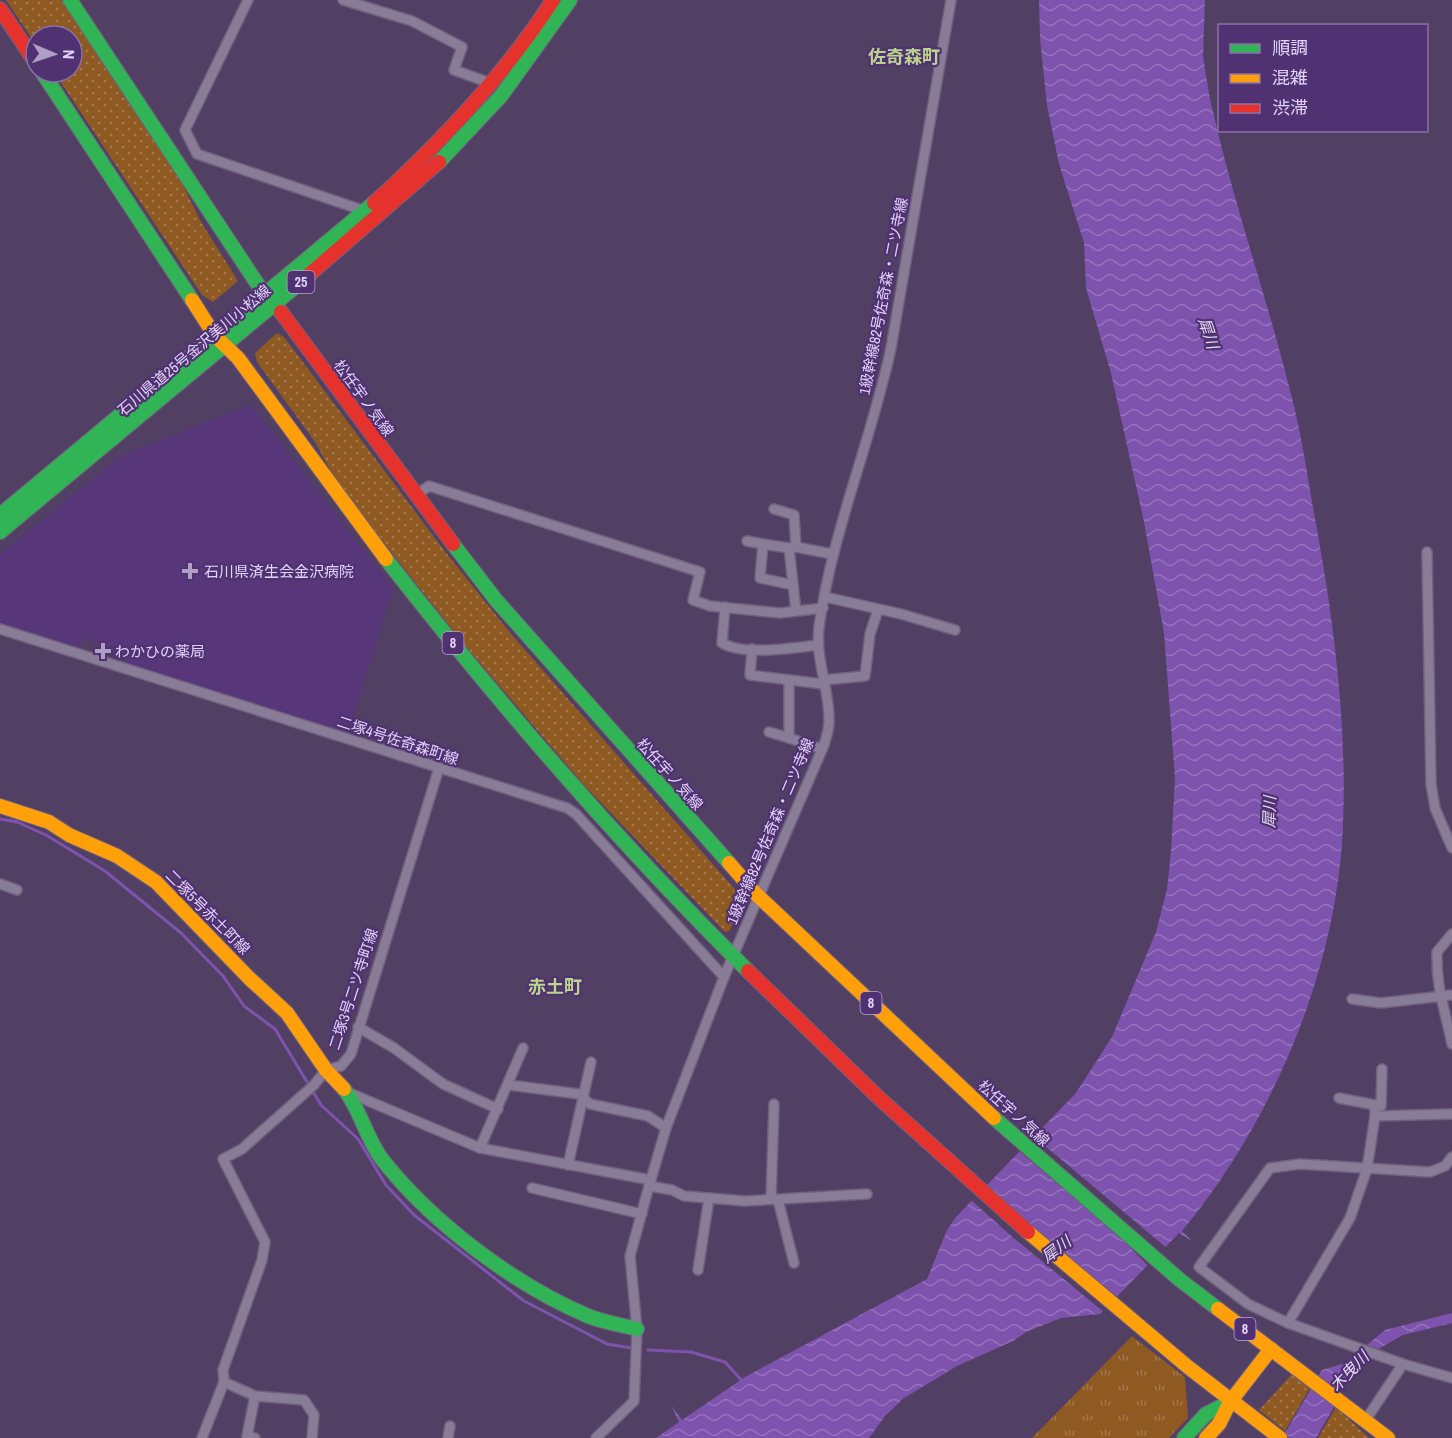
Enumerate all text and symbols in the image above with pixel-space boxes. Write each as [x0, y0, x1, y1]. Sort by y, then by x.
north arrow [24, 24, 84, 84]
legend [1218, 24, 1428, 132]
text: 順調 [1272, 35, 1308, 60]
district label: 佐奇森町 [868, 44, 940, 69]
text: N [58, 49, 80, 60]
text: 混雑 [1272, 65, 1308, 90]
text: 渋滞 [1272, 95, 1308, 120]
street label: 1級幹線82号佐奇森・二ツ寺線 [854, 196, 912, 396]
road number: 25 [288, 271, 314, 293]
street label: 石川県道25号金沢美川小松線 [113, 280, 275, 420]
water label: 犀川 [1194, 314, 1225, 354]
street label: 松任宇ノ気線 [329, 355, 399, 441]
place label: 石川県済生会金沢病院 [204, 561, 354, 582]
marker: 石川県済生会金沢病院 [181, 562, 199, 580]
road number: 8 [442, 632, 464, 654]
place label: わかひの薬局 [115, 641, 205, 662]
marker: わかひの薬局 [96, 644, 110, 658]
street label: 二塚4号佐奇森町線 [334, 710, 462, 770]
street label: 松任宇ノ気線 [632, 734, 708, 814]
street label: 1級幹線82号佐奇森・二ツ寺線 [721, 735, 819, 927]
water label: 犀川 [1257, 794, 1281, 828]
street label: 二塚5号赤土町線 [161, 865, 255, 959]
street label: 二塚3号二ツ寺町線 [323, 925, 383, 1053]
district label: 赤土町 [528, 974, 582, 999]
road number: 8 [860, 992, 882, 1014]
street label: 松任宇ノ気線 [974, 1075, 1054, 1151]
water label: 犀川 [1037, 1229, 1077, 1267]
road number: 8 [1234, 1318, 1256, 1340]
water label: 木曳川 [1324, 1345, 1375, 1396]

